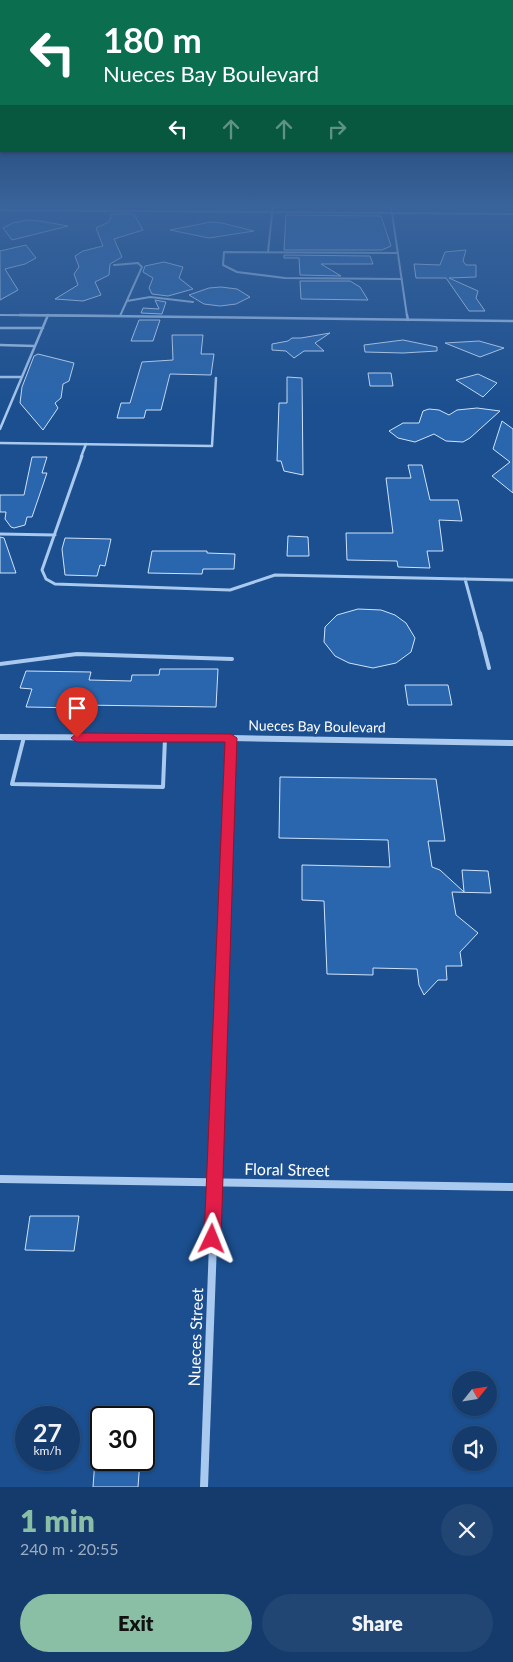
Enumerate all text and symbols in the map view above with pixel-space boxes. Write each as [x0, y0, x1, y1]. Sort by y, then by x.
text: 180 m [103, 18, 202, 60]
icon: left [20, 20, 85, 85]
text: Nueces Bay Boulevard [103, 60, 319, 87]
icon: left [164, 115, 192, 143]
icon: ahead [217, 115, 245, 143]
icon: ahead [270, 115, 298, 143]
icon: right [323, 115, 351, 143]
pin [56, 687, 98, 738]
icon: arrive [63, 694, 91, 722]
street label: Nueces Bay Boulevard [248, 716, 386, 736]
street label: Floral Street [244, 1159, 330, 1179]
position arrow [185, 1212, 237, 1264]
street label: Nueces Street [184, 1287, 206, 1387]
north arrow [452, 1371, 498, 1416]
map controls [452, 1371, 497, 1471]
speed limit sign: 30 [90, 1406, 155, 1471]
text: 27 [33, 1417, 62, 1447]
button: sound [452, 1426, 497, 1471]
text: km/h [33, 1443, 62, 1458]
text: 1 min [20, 1502, 95, 1538]
button: close [441, 1504, 493, 1556]
text: 240 m · 20:55 [20, 1539, 119, 1558]
button: Exit [20, 1594, 252, 1652]
button: Share [262, 1594, 493, 1652]

